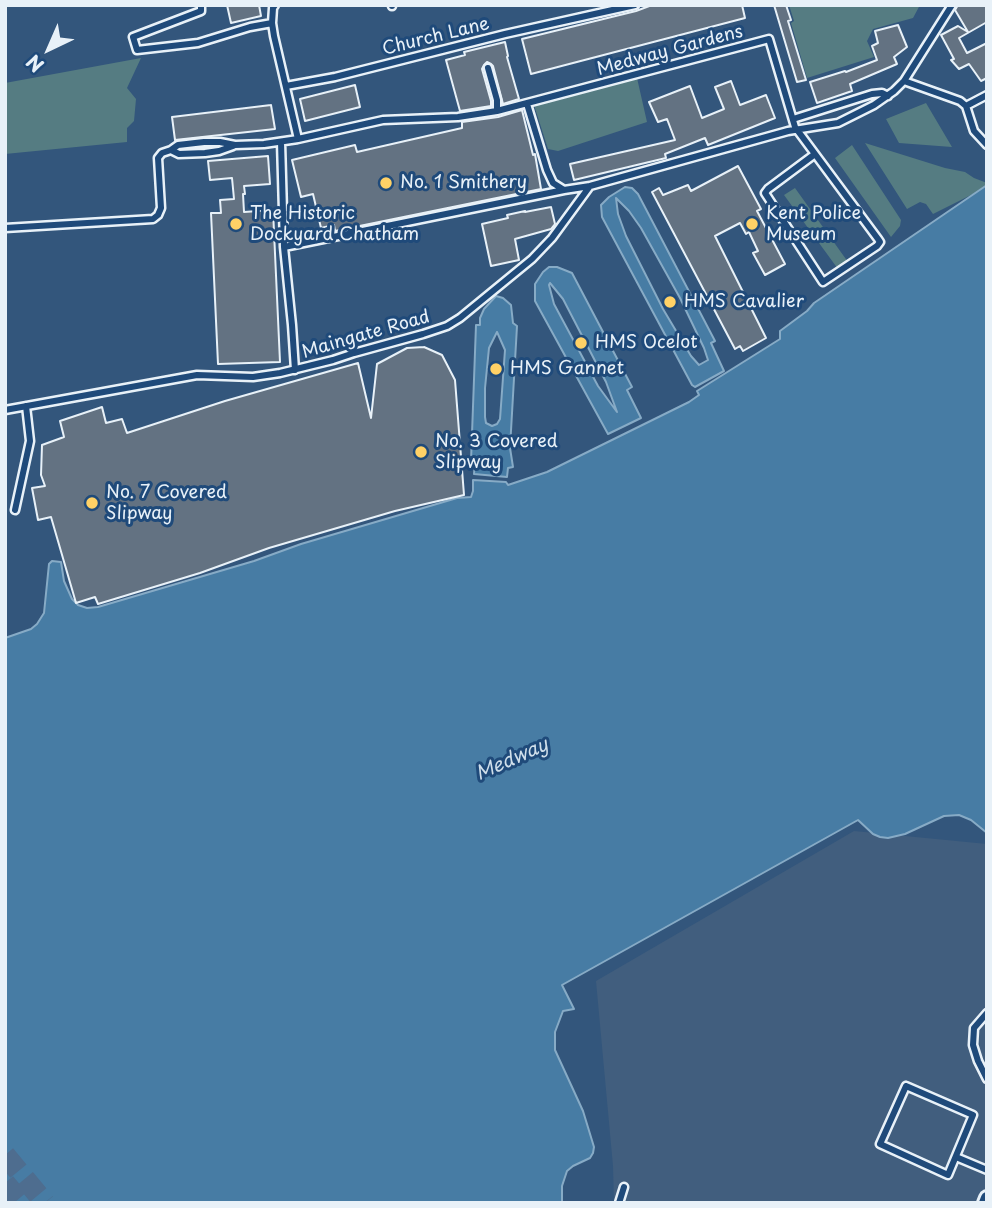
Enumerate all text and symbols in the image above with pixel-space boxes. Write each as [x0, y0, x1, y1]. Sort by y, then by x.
street label: Church Lane [380, 13, 492, 61]
north arrow [14, 14, 84, 84]
street label: Medway Gardens [595, 21, 745, 81]
text: N [19, 49, 50, 79]
place label: No. 1 Smithery [400, 172, 527, 194]
marker: No. 1 Smithery [378, 175, 394, 191]
place label: The Historic Dockyard Chatham [250, 203, 419, 246]
place label: Kent Police Museum [766, 203, 861, 246]
marker: The Historic Dockyard Chatham [228, 216, 244, 232]
marker: Kent Police Museum [744, 216, 760, 232]
place label: HMS Cavalier [684, 291, 804, 313]
marker: HMS Cavalier [662, 294, 678, 310]
street label: Maingate Road [300, 306, 432, 364]
place label: HMS Ocelot [595, 332, 698, 354]
marker: HMS Ocelot [573, 335, 589, 351]
place label: HMS Gannet [510, 358, 624, 380]
marker: HMS Gannet [488, 361, 504, 377]
place label: No. 3 Covered Slipway [435, 431, 558, 474]
marker: No. 3 Covered Slipway [413, 444, 429, 460]
place label: No. 7 Covered Slipway [106, 482, 227, 524]
marker: No. 7 Covered Slipway [84, 495, 100, 511]
water label: Medway [472, 734, 552, 786]

